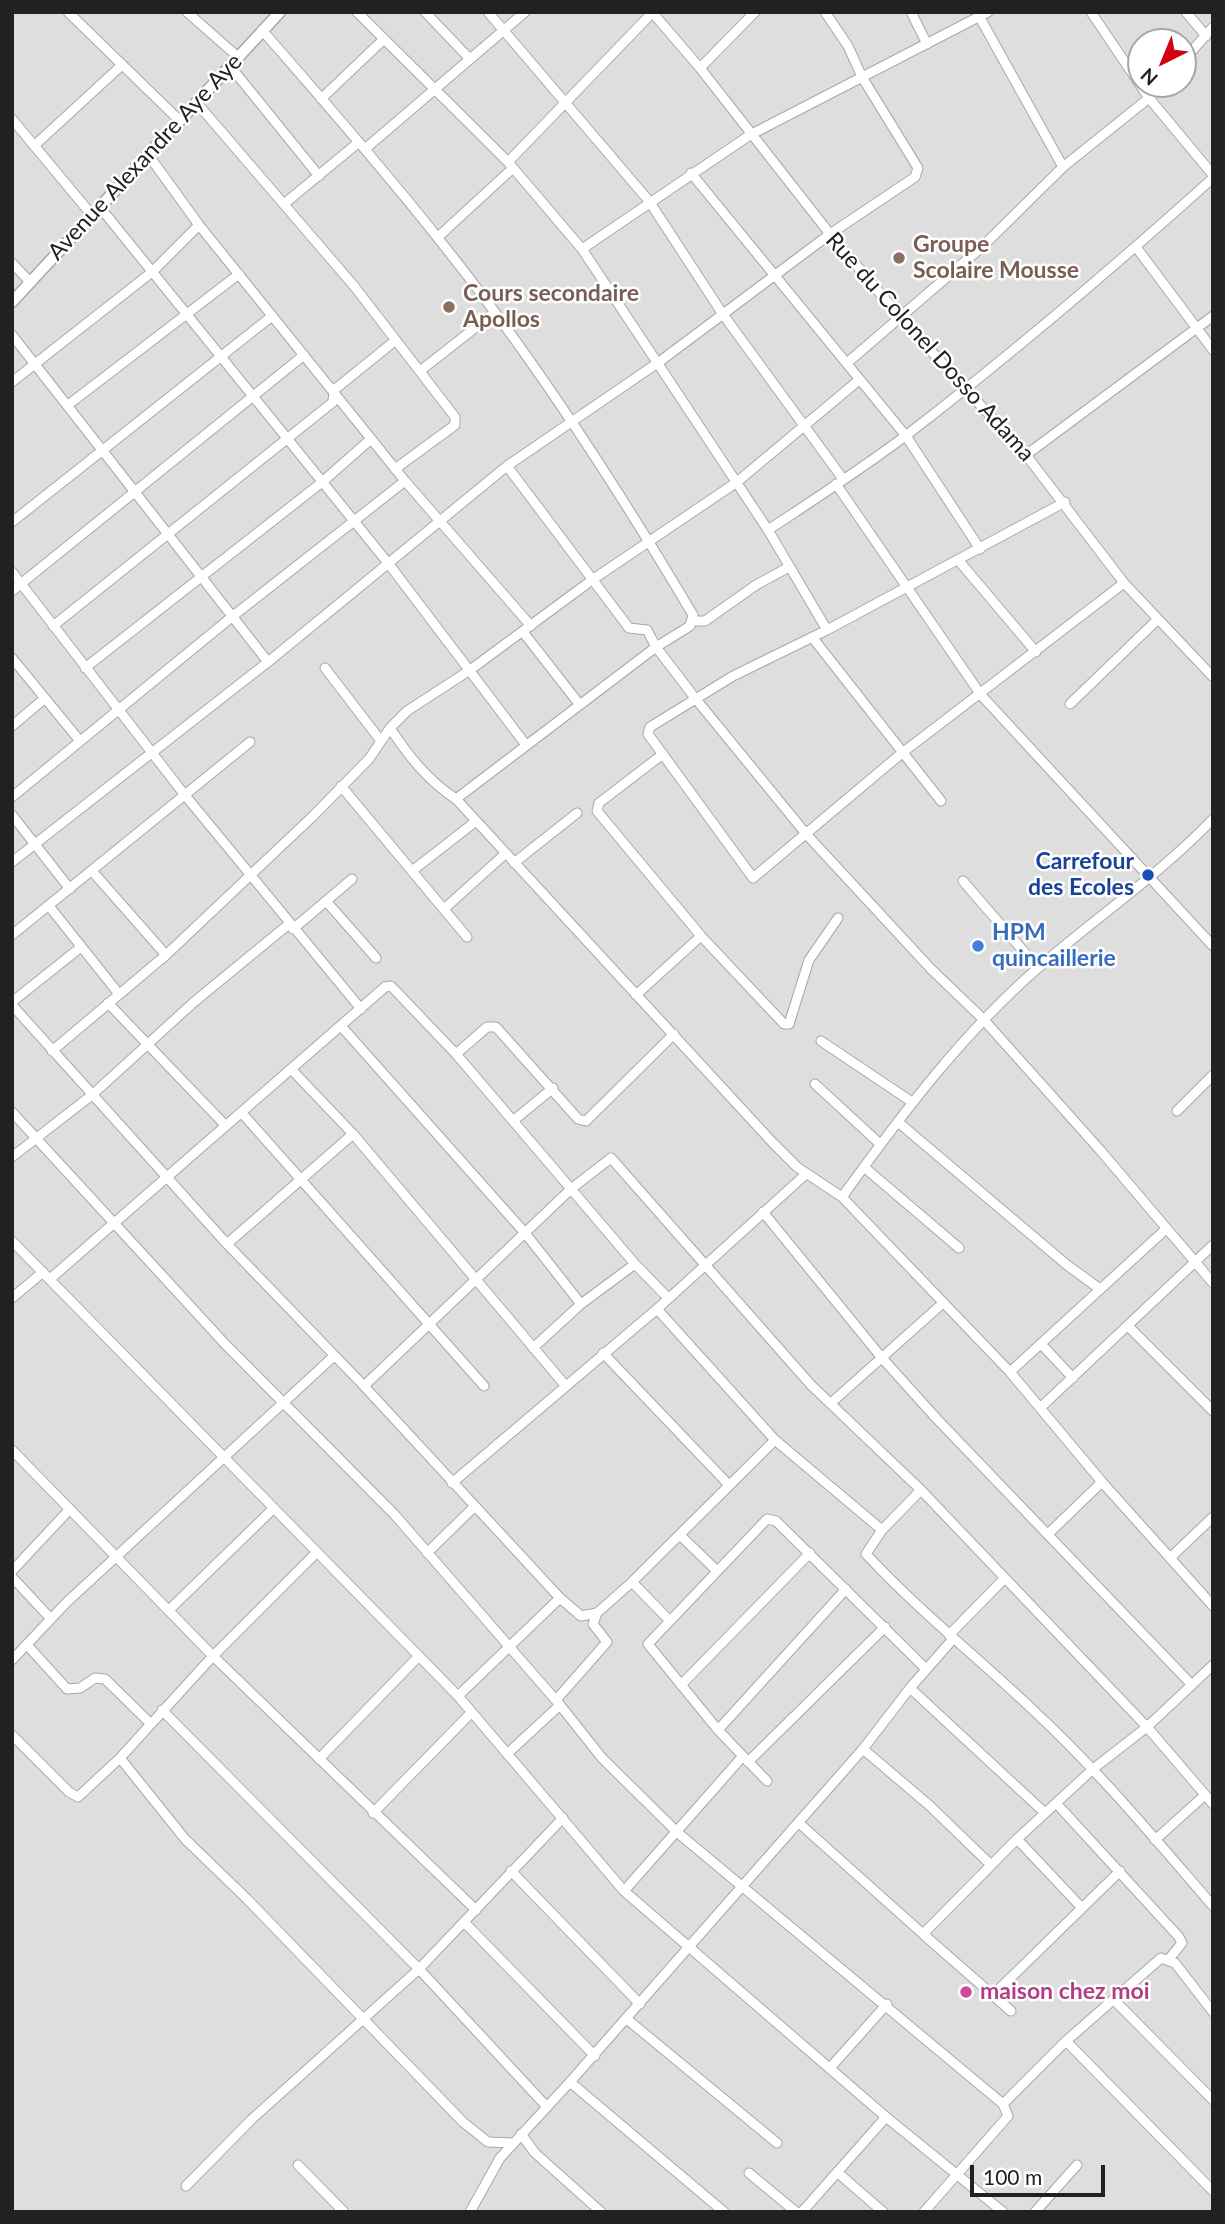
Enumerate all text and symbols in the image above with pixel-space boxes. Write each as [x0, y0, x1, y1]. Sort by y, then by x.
north arrow [1127, 28, 1197, 98]
street label: Avenue Alexandre Aye Aye [42, 48, 248, 266]
text: N [1136, 64, 1162, 91]
street label: Rue du Colonel Dosso Adama [820, 227, 1040, 467]
place label: Groupe Scolaire Mousse [913, 231, 1079, 285]
marker: Groupe Scolaire Mousse [891, 250, 907, 266]
place label: Cours secondaire Apollos [463, 280, 639, 334]
marker: Cours secondaire Apollos [441, 299, 457, 315]
place label: Carrefour des Ecoles [1028, 848, 1134, 902]
marker: Carrefour des Ecoles [1140, 867, 1156, 883]
place label: HPM quincaillerie [992, 919, 1116, 973]
marker: HPM quincaillerie [970, 938, 986, 954]
place label: maison chez moi [980, 1978, 1149, 2006]
marker: maison chez moi [958, 1984, 974, 2000]
scale bar [973, 2150, 1108, 2194]
text: 100 m [983, 2164, 1042, 2189]

